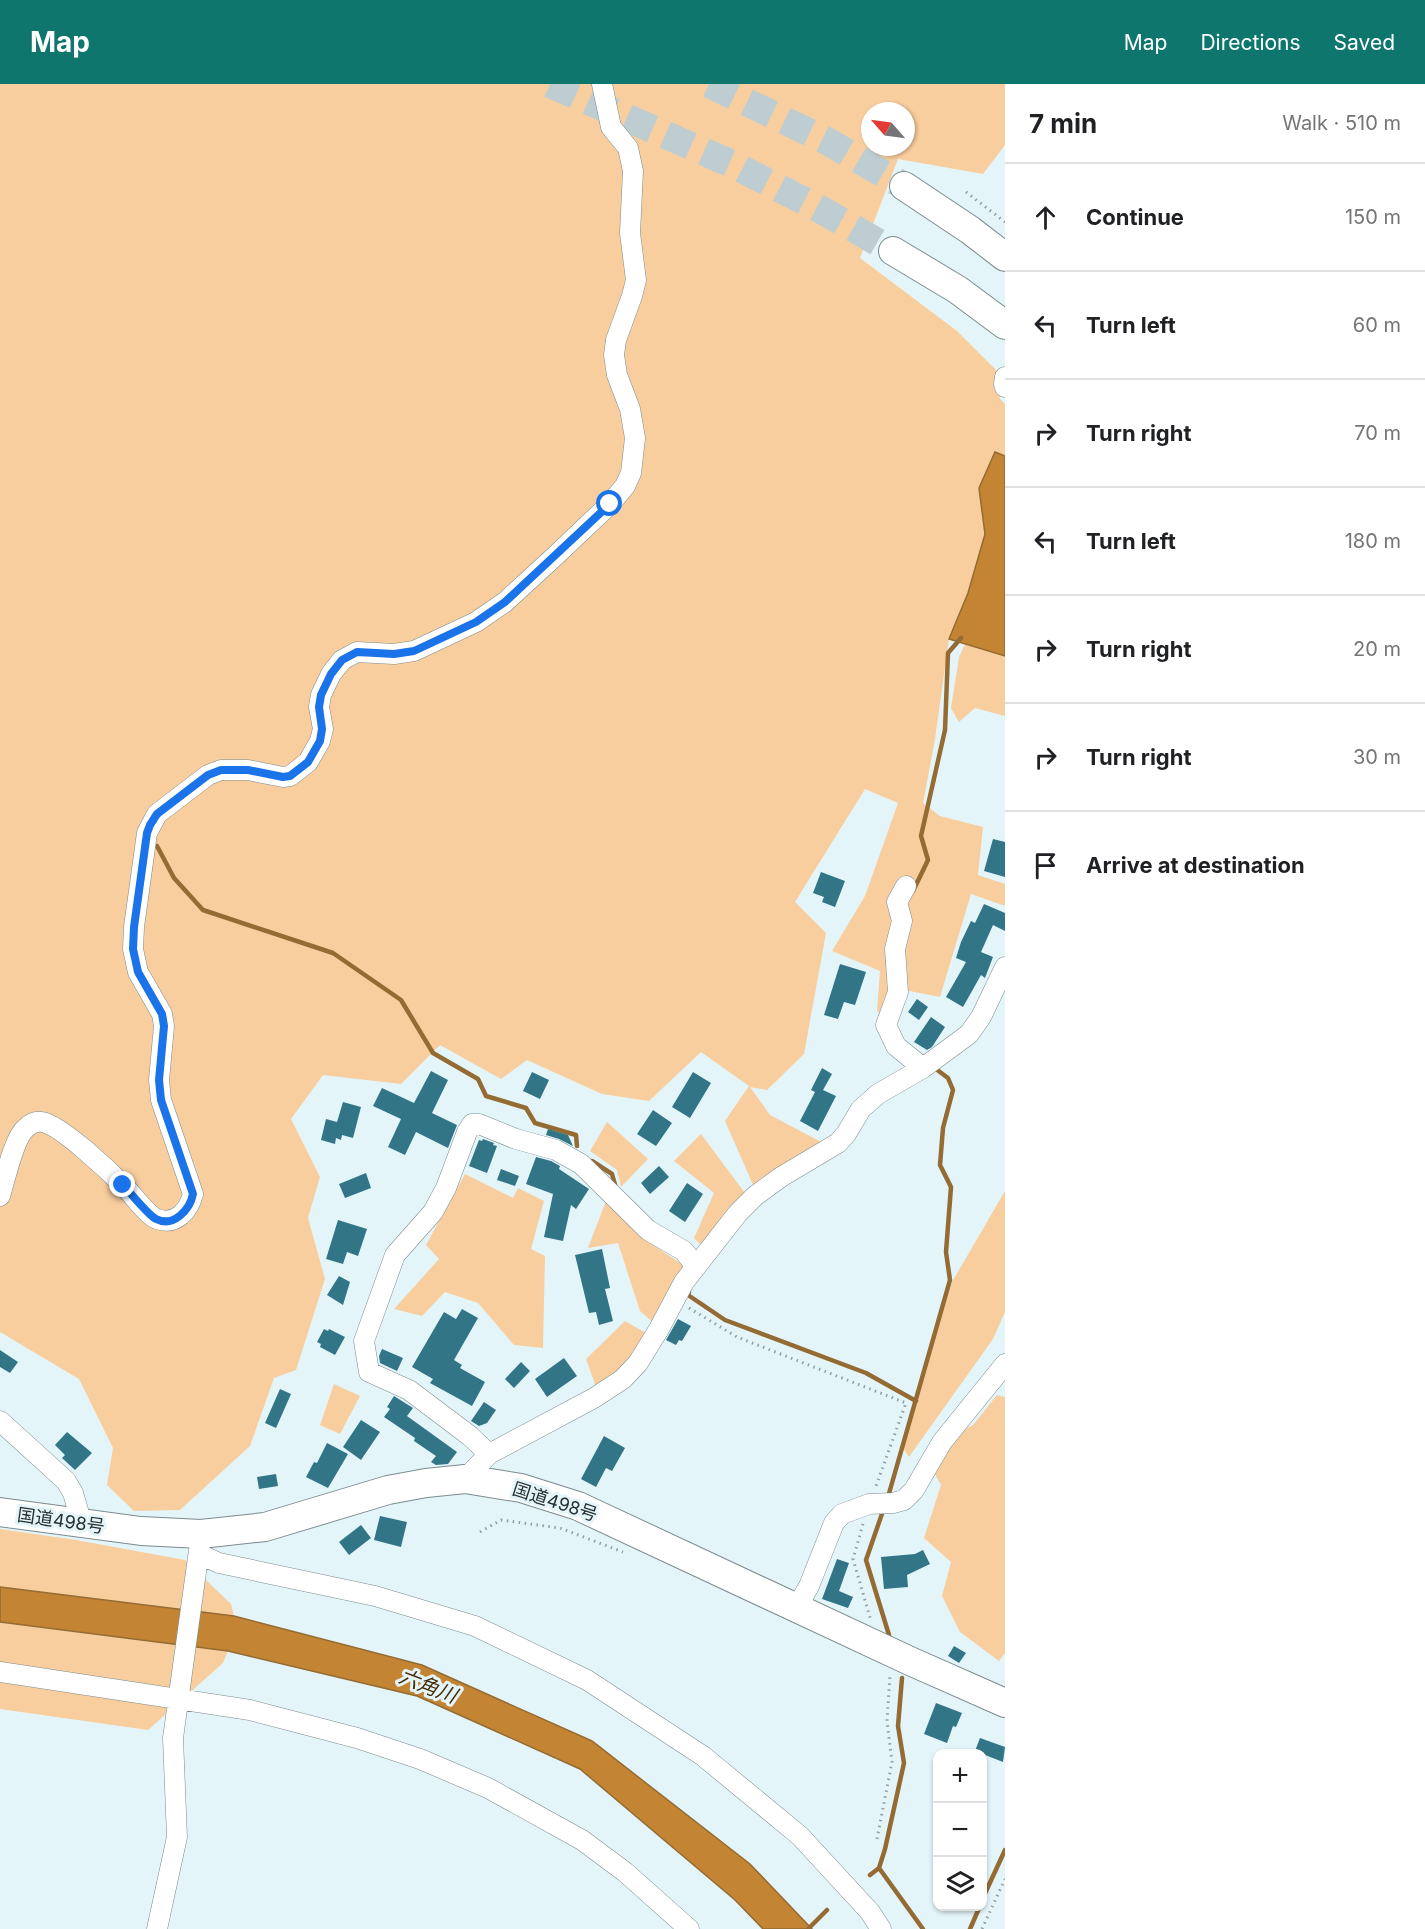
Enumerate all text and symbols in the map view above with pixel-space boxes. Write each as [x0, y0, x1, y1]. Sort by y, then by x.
text: Map [30, 25, 90, 59]
text: Map [1124, 30, 1167, 55]
text: Directions [1200, 30, 1301, 55]
text: Saved [1334, 30, 1395, 55]
north arrow [861, 102, 915, 156]
text: 7 min [1029, 108, 1097, 139]
text: Walk · 510 m [1282, 111, 1401, 135]
icon: ahead [1029, 201, 1062, 234]
text: Continue [1086, 204, 1184, 230]
text: 150 m [1345, 205, 1401, 229]
icon: left [1029, 309, 1062, 342]
text: Turn left [1086, 312, 1176, 338]
text: 60 m [1353, 313, 1401, 337]
icon: right [1029, 417, 1062, 450]
text: Turn right [1086, 420, 1192, 446]
text: 70 m [1354, 421, 1401, 445]
route start [596, 490, 622, 516]
icon: left [1029, 525, 1062, 558]
text: Turn left [1086, 528, 1176, 554]
text: 180 m [1345, 529, 1401, 553]
icon: right [1029, 633, 1062, 666]
text: Turn right [1086, 636, 1192, 662]
text: 20 m [1353, 637, 1401, 661]
icon: right [1029, 741, 1062, 774]
text: Turn right [1086, 744, 1192, 770]
text: 30 m [1353, 745, 1401, 769]
icon: arrive [1029, 849, 1062, 882]
text: Arrive at destination [1086, 852, 1305, 878]
route end [109, 1171, 135, 1197]
street label: 国道498号 [510, 1478, 600, 1525]
street label: 国道498号 [16, 1504, 106, 1537]
water label: 六角川 [396, 1664, 462, 1709]
map controls [933, 1749, 987, 1911]
button: + [933, 1749, 987, 1803]
button: − [933, 1803, 987, 1857]
button: layers [933, 1857, 987, 1911]

